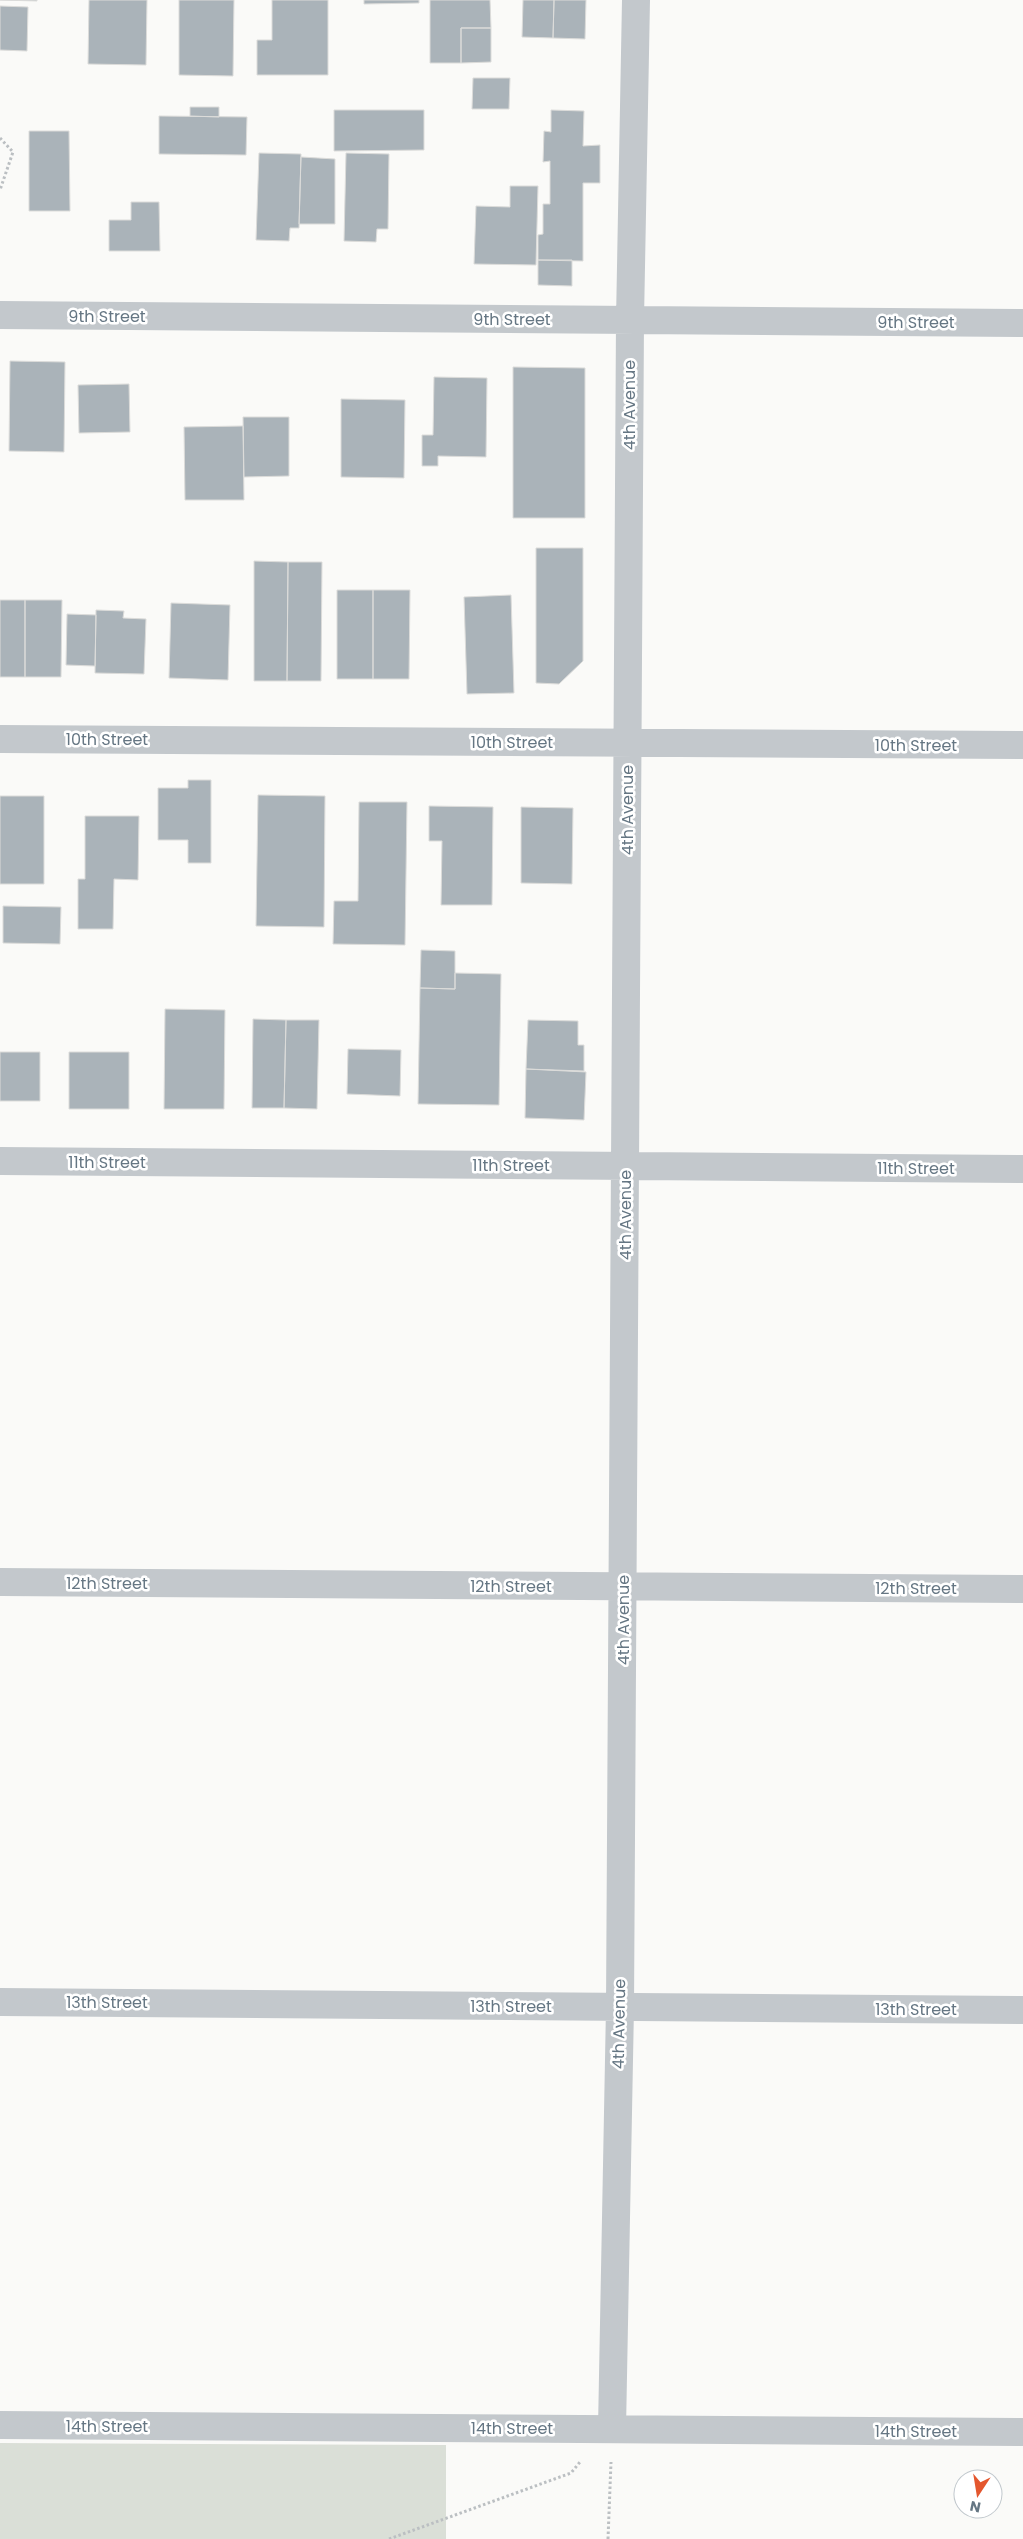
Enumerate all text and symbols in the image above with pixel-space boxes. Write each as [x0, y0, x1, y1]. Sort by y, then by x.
street label: 9th Street [68, 305, 146, 328]
street label: 9th Street [473, 308, 551, 331]
street label: 9th Street [877, 311, 955, 334]
street label: 4th Avenue [618, 360, 641, 450]
street label: 10th Street [66, 728, 148, 751]
street label: 10th Street [471, 731, 553, 754]
street label: 10th Street [875, 734, 957, 757]
street label: 4th Avenue [616, 765, 639, 855]
street label: 11th Street [68, 1151, 146, 1174]
street label: 11th Street [472, 1154, 550, 1177]
street label: 11th Street [877, 1157, 955, 1180]
street label: 4th Avenue [614, 1170, 637, 1260]
street label: 12th Street [66, 1572, 148, 1595]
street label: 12th Street [470, 1575, 552, 1598]
street label: 4th Avenue [612, 1575, 635, 1665]
street label: 12th Street [875, 1577, 957, 1600]
street label: 4th Avenue [607, 1978, 631, 2069]
street label: 13th Street [66, 1991, 148, 2014]
street label: 13th Street [470, 1995, 552, 2018]
street label: 13th Street [875, 1998, 957, 2021]
street label: 14th Street [66, 2415, 148, 2438]
street label: 14th Street [471, 2417, 553, 2440]
street label: 14th Street [875, 2420, 957, 2443]
north arrow [953, 2469, 1003, 2519]
text: N [968, 2496, 983, 2518]

